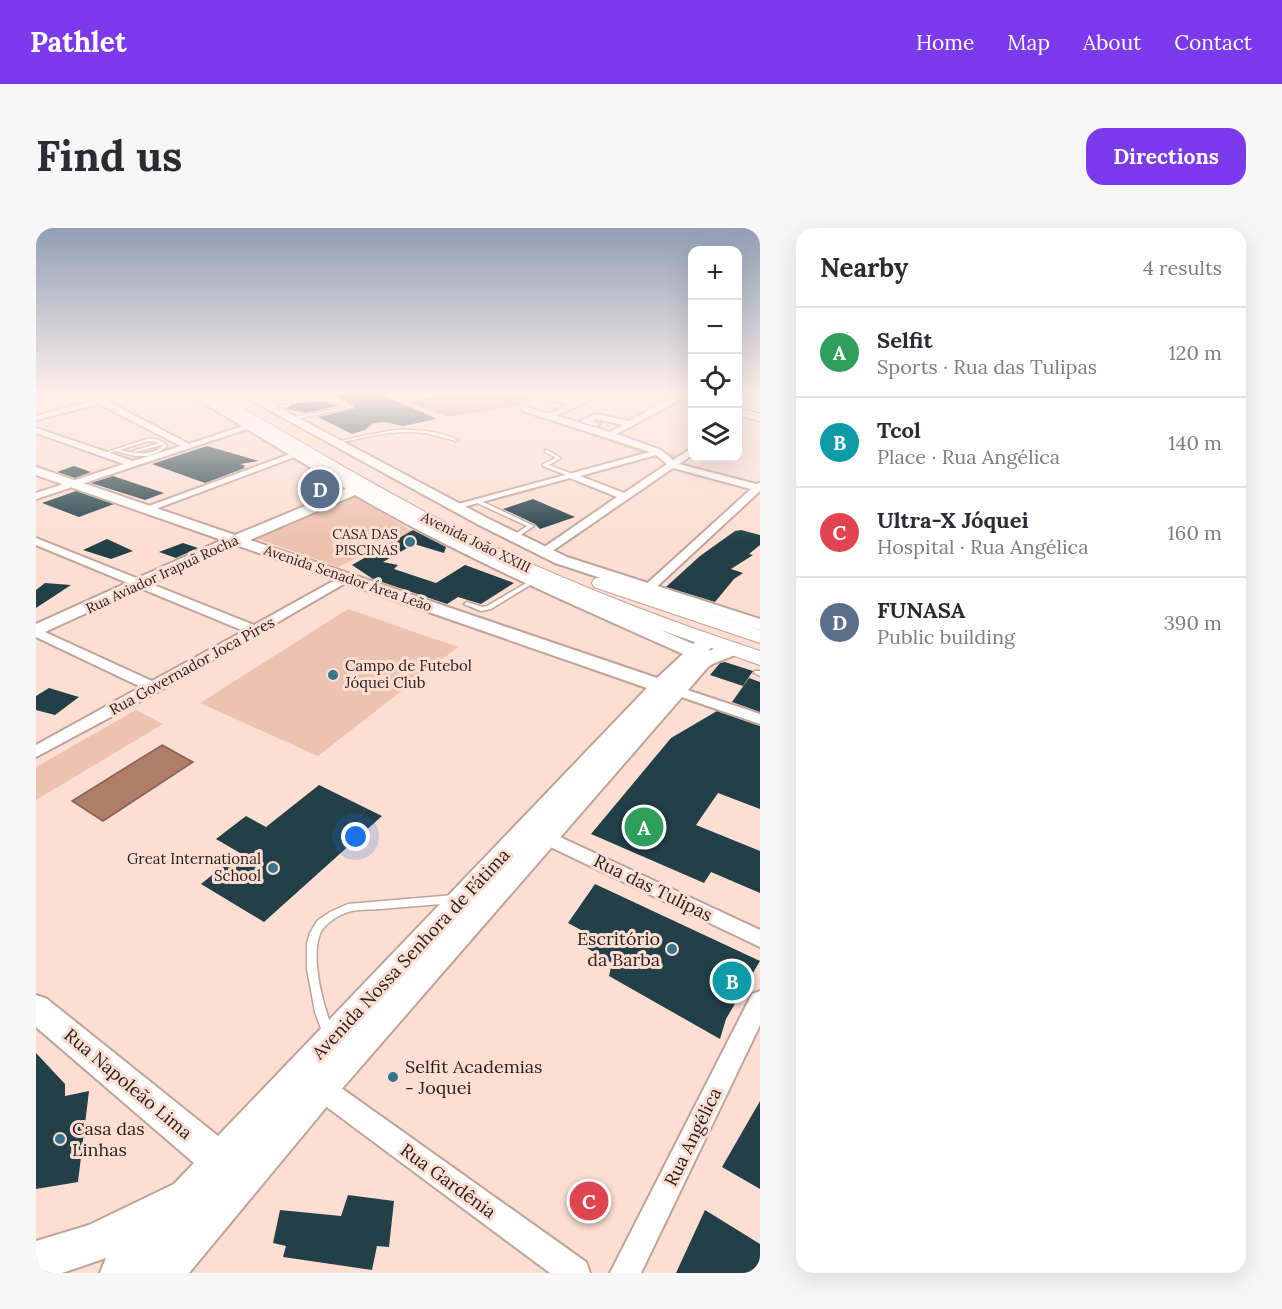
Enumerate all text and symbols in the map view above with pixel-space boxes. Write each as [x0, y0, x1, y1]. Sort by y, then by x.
text: Pathlet [30, 24, 127, 60]
text: Home [916, 29, 974, 56]
text: Map [1007, 29, 1050, 56]
text: About [1083, 29, 1141, 56]
text: Contact [1174, 29, 1252, 56]
button: Directions [1086, 128, 1246, 185]
text: Find us [36, 129, 182, 183]
map controls [688, 246, 742, 462]
button: + [688, 246, 742, 300]
text: Nearby [820, 251, 908, 284]
text: 4 results [1143, 255, 1222, 280]
button: − [688, 300, 742, 354]
text: Selfit [877, 326, 933, 354]
text: A [833, 340, 846, 365]
text: 120 m [1168, 340, 1222, 365]
button: locate [688, 354, 742, 408]
text: Sports · Rua das Tulipas [877, 354, 1097, 379]
button: layers [688, 408, 742, 462]
text: Tcol [877, 416, 921, 444]
text: B [833, 430, 846, 455]
text: 140 m [1168, 430, 1222, 455]
text: Place · Rua Angélica [877, 444, 1060, 469]
pin: D [300, 466, 340, 512]
text: Ultra-X Jóquei [877, 506, 1029, 534]
street label: Avenida João XXIII [417, 507, 534, 576]
text: C [833, 520, 846, 545]
text: 160 m [1168, 520, 1222, 545]
place label: CASA DAS PISCINAS [332, 525, 398, 559]
street label: Rua Aviador Irapuã Rocha [83, 531, 241, 617]
text: Hospital · Rua Angélica [877, 534, 1089, 559]
marker: CASA DAS PISCINAS [403, 535, 417, 549]
street label: Avenida Senador Área Leão [261, 540, 434, 615]
text: FUNASA [877, 596, 965, 624]
text: D [832, 610, 847, 635]
text: 390 m [1164, 610, 1222, 635]
street label: Rua Governador Joca Pires [106, 612, 278, 719]
text: Public building [877, 624, 1015, 649]
place label: Campo de Futebol Jóquei Club [344, 656, 472, 692]
marker: Campo de Futebol Jóquei Club [326, 668, 340, 682]
pin: A [624, 804, 664, 850]
your location [341, 822, 370, 851]
street label: Avenida Nossa Senhora de Fátima [306, 843, 515, 1065]
place label: Great International School [127, 849, 261, 885]
street label: Rua das Tulipas [590, 849, 716, 926]
marker: Great International School [266, 861, 280, 875]
place label: Escritório da Barba [577, 927, 660, 971]
marker: Escritório da Barba [665, 942, 679, 956]
pin: B [712, 958, 752, 1004]
street label: Rua Napoleão Lima [60, 1023, 197, 1144]
place label: Selfit Academias - Joquei [405, 1055, 542, 1099]
marker: Selfit Academias - Joquei [386, 1070, 400, 1084]
street label: Rua Angélica [659, 1084, 726, 1190]
place label: Casa das Linhas [72, 1117, 145, 1161]
marker: Casa das Linhas [53, 1132, 67, 1146]
street label: Rua Gardênia [396, 1138, 501, 1223]
pin: C [570, 1178, 608, 1224]

